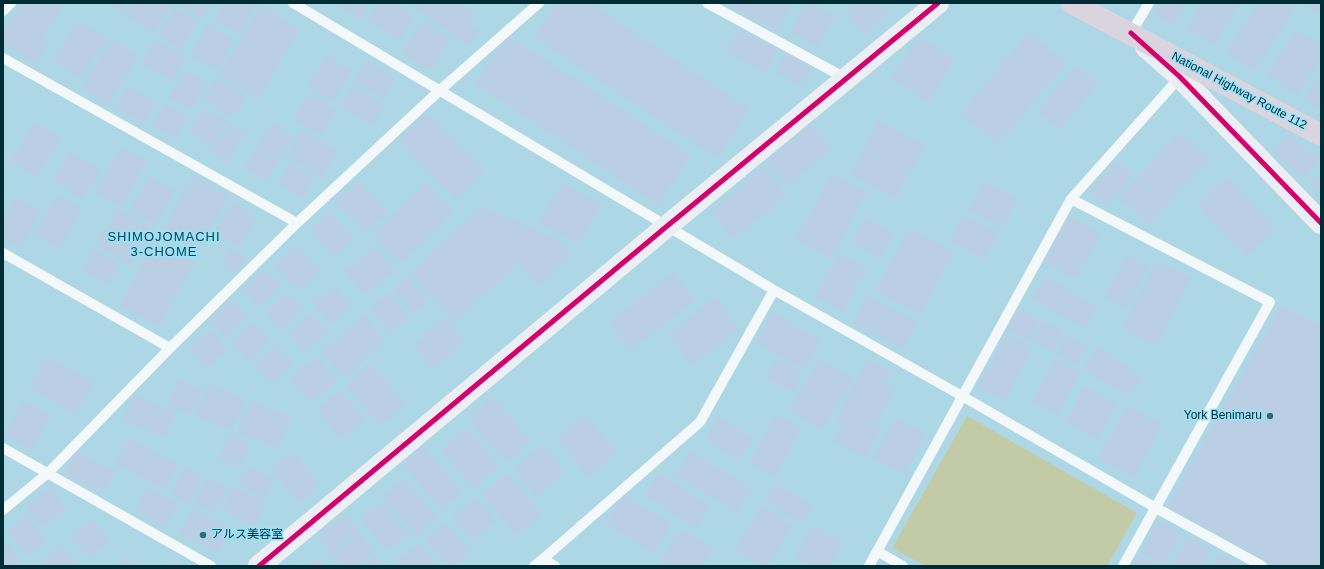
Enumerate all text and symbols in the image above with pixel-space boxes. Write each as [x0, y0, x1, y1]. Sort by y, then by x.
street label: National Highway Route 112 [1169, 49, 1309, 133]
district label: SHIMOJOMACHI 3-CHOME [107, 229, 221, 260]
place label: York Benimaru [1184, 409, 1262, 423]
marker: York Benimaru [1265, 411, 1275, 421]
place label: アルス美容室 [211, 528, 283, 542]
marker: アルス美容室 [198, 530, 208, 540]

